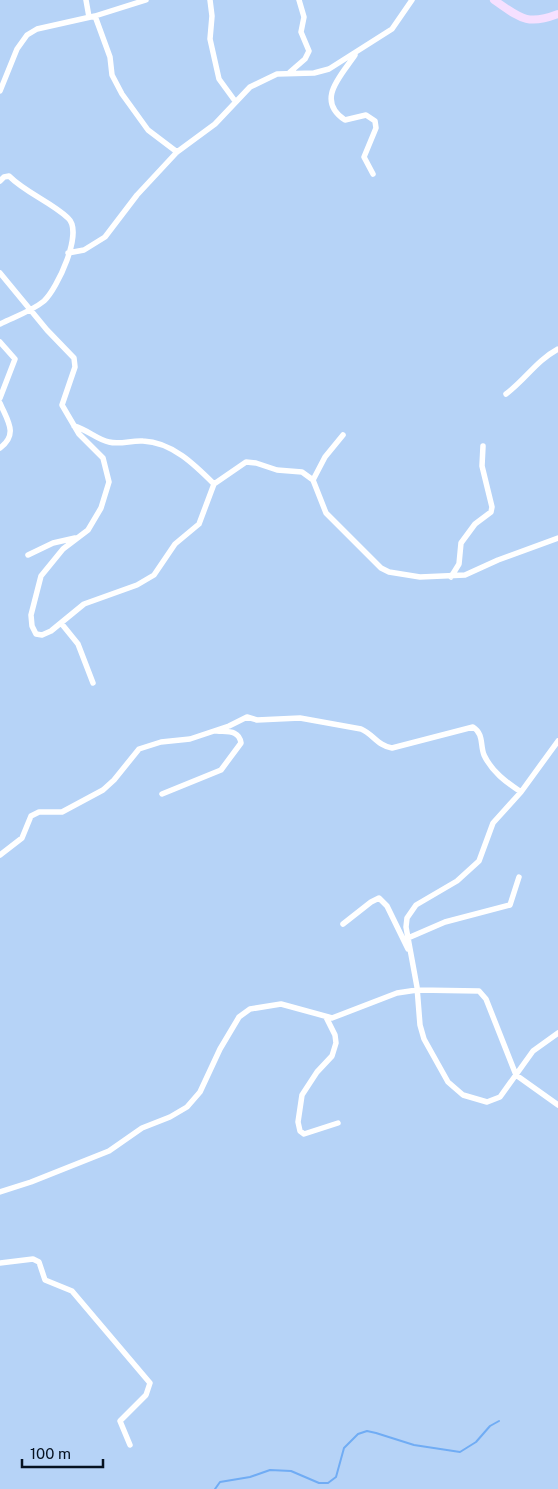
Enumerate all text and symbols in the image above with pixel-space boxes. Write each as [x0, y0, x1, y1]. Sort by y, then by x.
scale bar [22, 1436, 104, 1468]
text: 100 m [30, 1445, 71, 1462]

